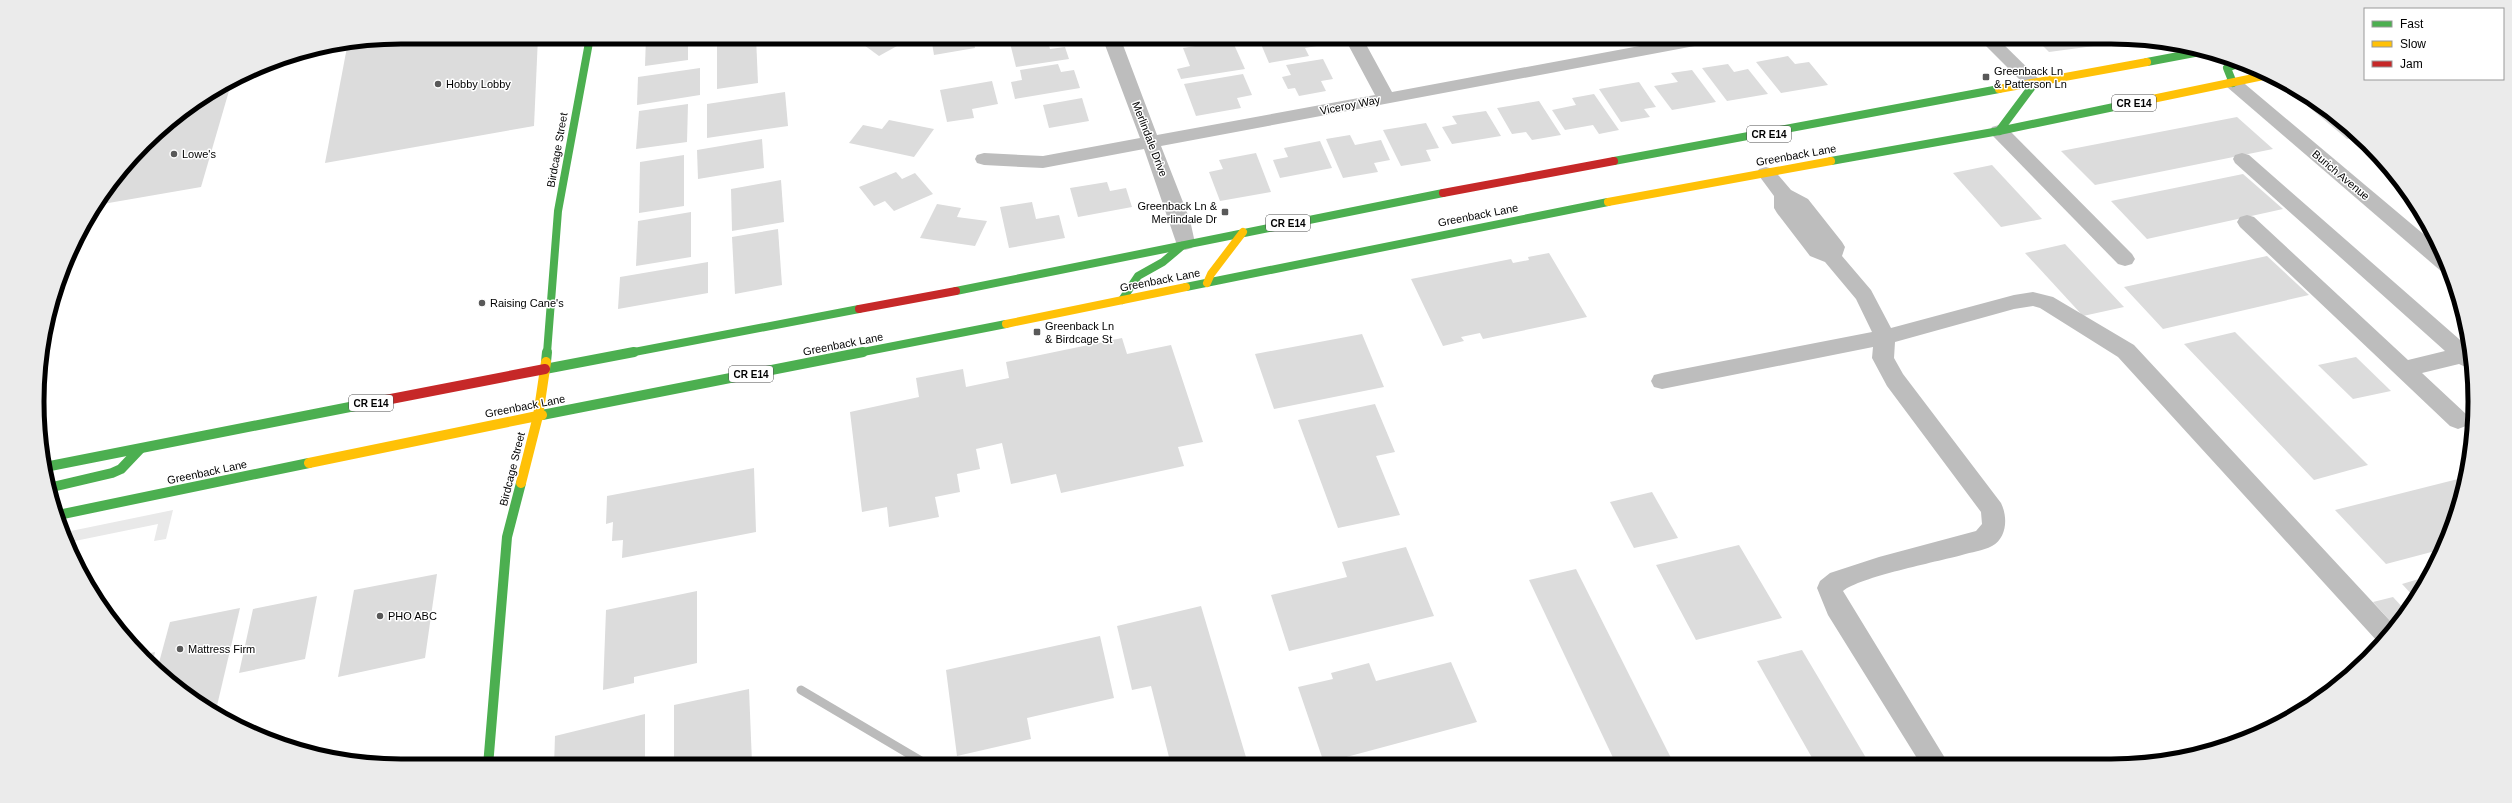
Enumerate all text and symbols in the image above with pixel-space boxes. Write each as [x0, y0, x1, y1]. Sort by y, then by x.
legend [2364, 8, 2504, 80]
text: Fast [2400, 17, 2424, 31]
text: Slow [2400, 37, 2426, 51]
text: Jam [2400, 57, 2423, 71]
place label: Greenback Ln & Patterson Ln [1994, 65, 2067, 90]
marker: Greenback Ln & Patterson Ln [1981, 72, 1991, 82]
place label: Hobby Lobby [446, 78, 511, 90]
marker: Hobby Lobby [433, 79, 443, 89]
street label: Viceroy Way [1319, 93, 1382, 117]
road number: CR E14 [2112, 95, 2156, 111]
street label: Merlindale Drive [1130, 100, 1170, 178]
street label: Birdcage Street [545, 112, 569, 188]
road number: CR E14 [1747, 126, 1791, 142]
street label: Greenback Lane [1755, 142, 1837, 168]
place label: Lowe's [182, 148, 216, 160]
street label: Burich Avenue [2310, 148, 2372, 202]
marker: Lowe's [169, 149, 179, 159]
place label: Greenback Ln & Merlindale Dr [1138, 200, 1218, 225]
street label: Greenback Lane [1437, 201, 1519, 229]
marker: Greenback Ln & Merlindale Dr [1220, 207, 1230, 217]
road number: CR E14 [1266, 215, 1310, 231]
street label: Greenback Lane [1119, 266, 1201, 294]
place label: Raising Cane's [490, 297, 564, 309]
marker: Raising Cane's [477, 298, 487, 308]
place label: Greenback Ln & Birdcage St [1045, 320, 1114, 345]
marker: Greenback Ln & Birdcage St [1032, 327, 1042, 337]
street label: Greenback Lane [802, 330, 884, 358]
road number: CR E14 [729, 366, 773, 382]
street label: Greenback Lane [484, 392, 566, 420]
road number: CR E14 [349, 395, 393, 411]
street label: Birdcage Street [497, 431, 527, 507]
street label: Greenback Lane [166, 458, 248, 486]
place label: PHO ABC [388, 610, 437, 622]
marker: PHO ABC [375, 611, 385, 621]
place label: Mattress Firm [188, 643, 255, 655]
marker: Mattress Firm [175, 644, 185, 654]

